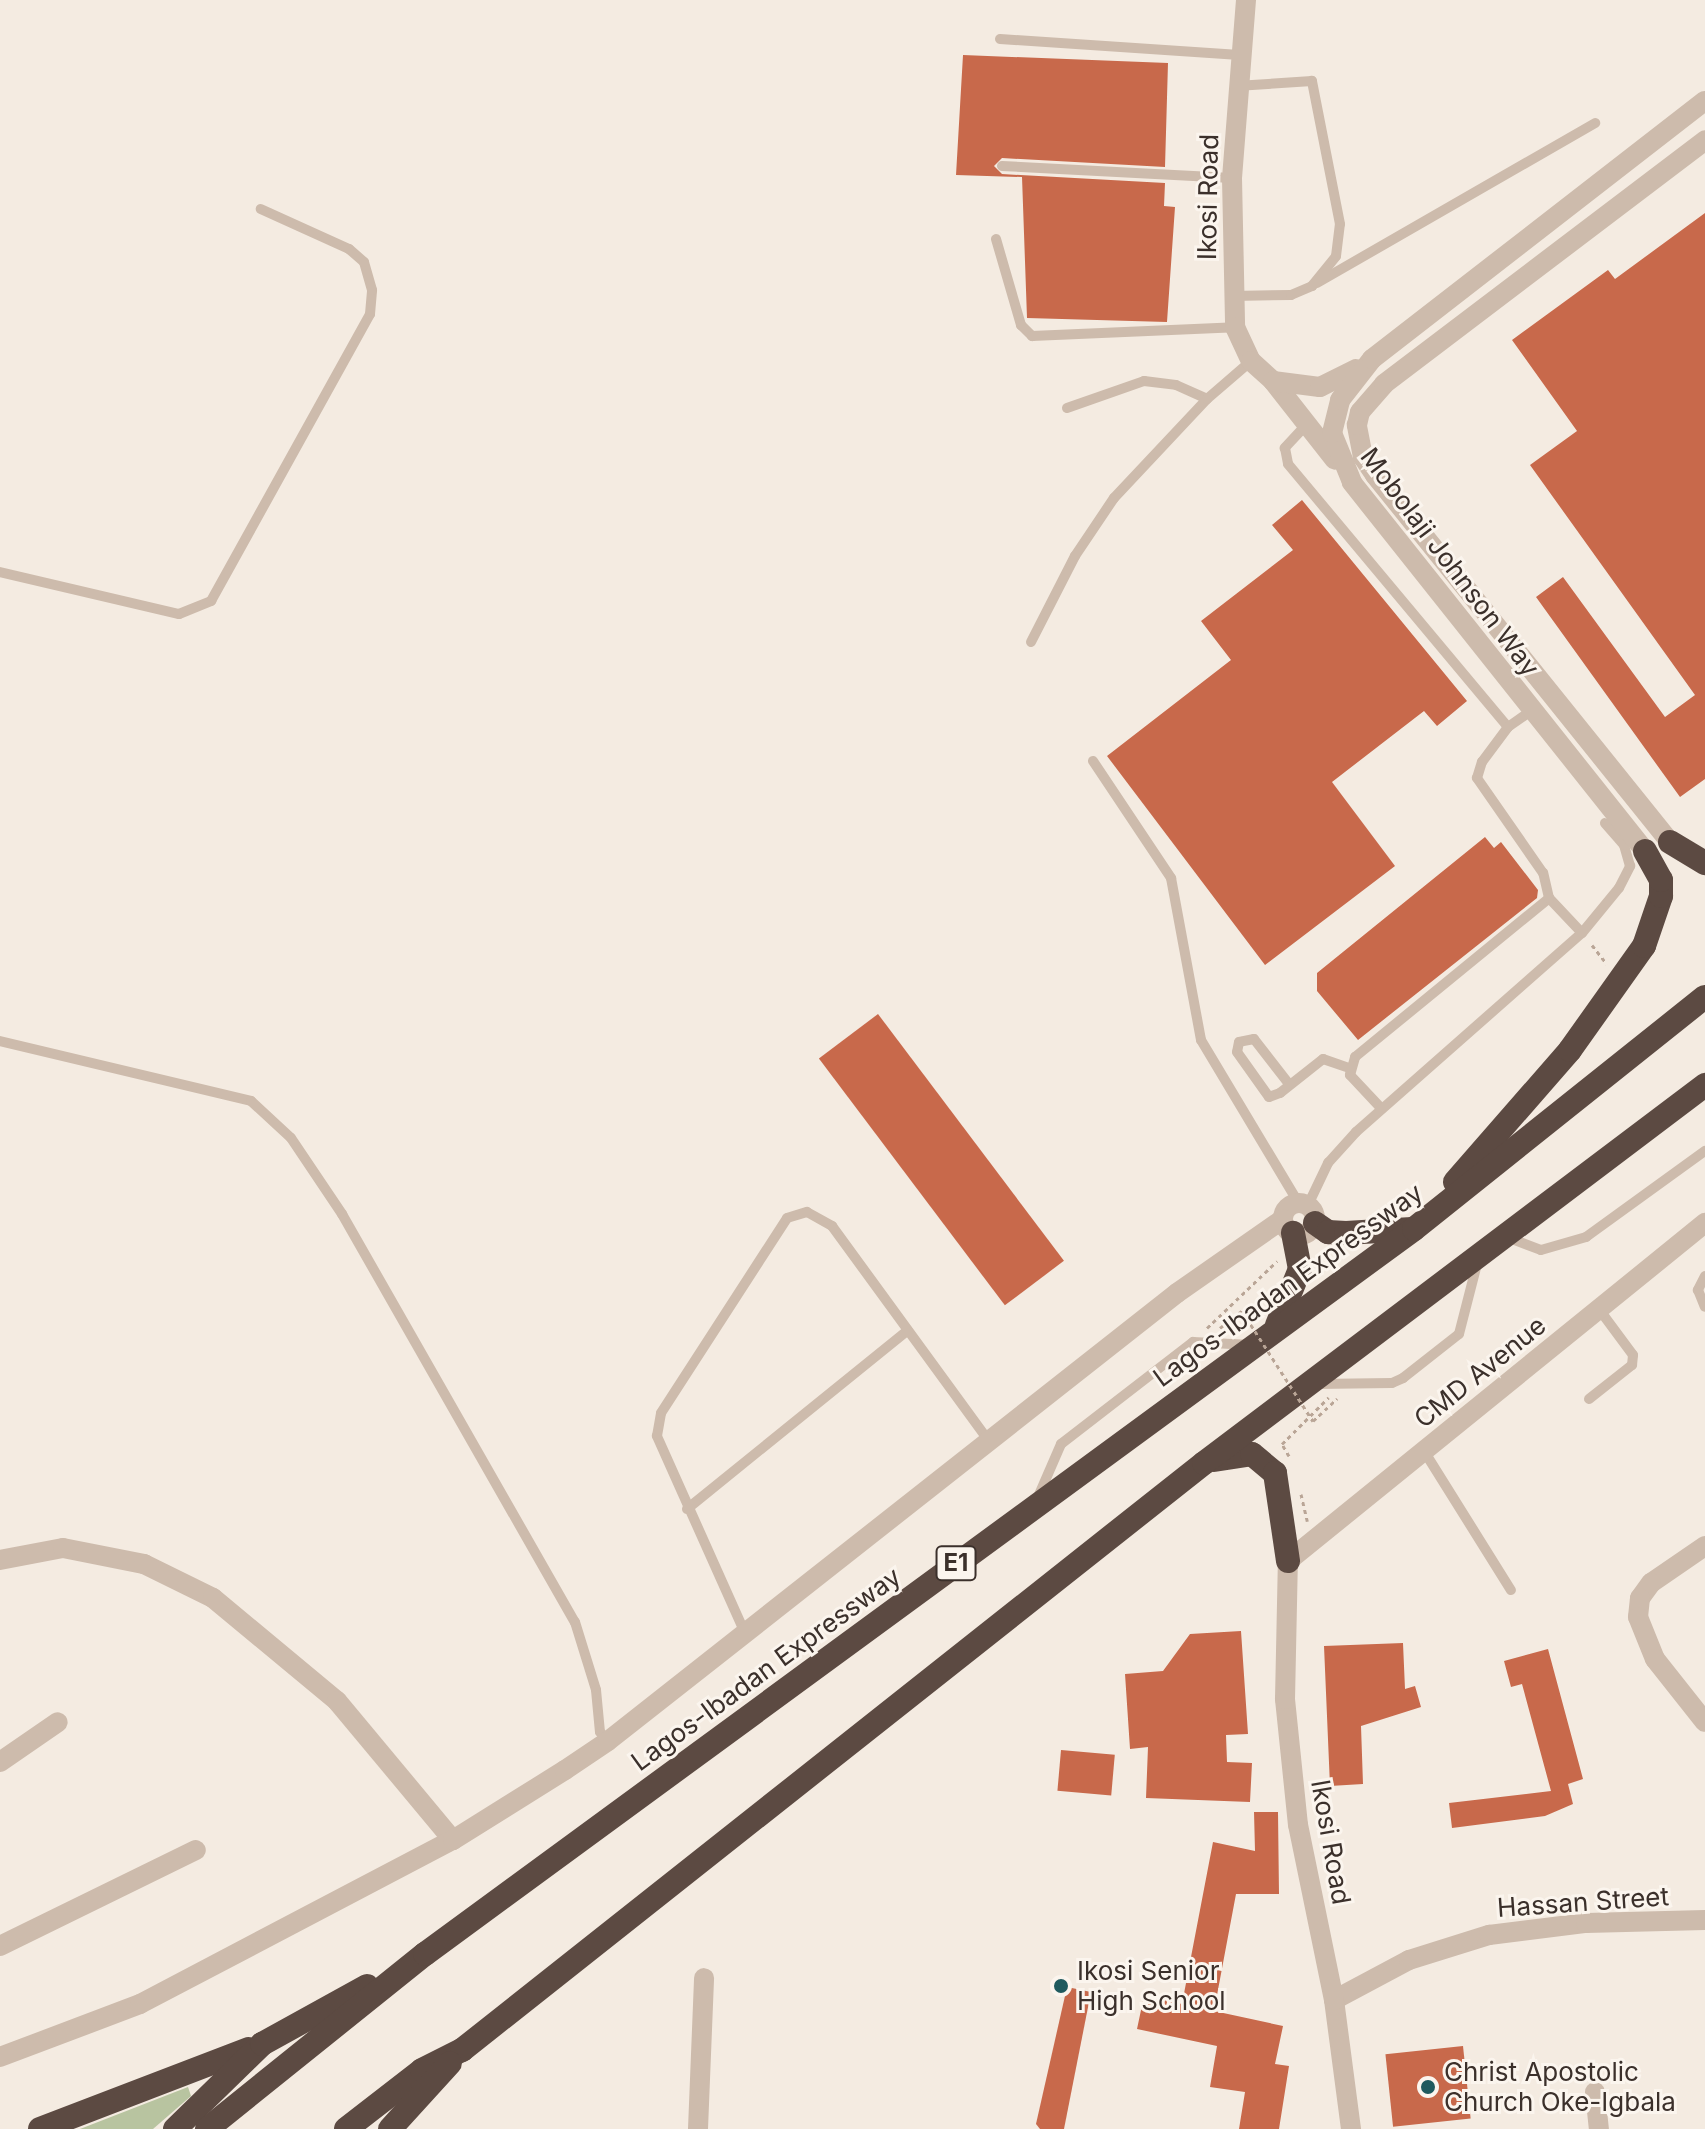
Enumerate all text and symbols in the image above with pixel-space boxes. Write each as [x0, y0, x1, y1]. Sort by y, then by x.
street label: Ikosi Road [1191, 134, 1225, 260]
street label: Mobolaji Johnson Way [1354, 442, 1546, 682]
street label: Lagos-Ibadan Expressway [1147, 1177, 1429, 1393]
street label: CMD Avenue [1408, 1310, 1552, 1434]
road number: E1 [934, 1543, 978, 1583]
street label: Lagos-Ibadan Expressway [625, 1561, 907, 1777]
street label: Ikosi Road [1305, 1777, 1357, 1907]
street label: Hassan Street [1496, 1880, 1670, 1924]
place label: Ikosi Senior High School [1077, 1955, 1226, 2016]
marker: Ikosi Senior High School [1052, 1977, 1070, 1995]
place label: Christ Apostolic Church Oke-Igbala [1444, 2056, 1676, 2118]
marker: Christ Apostolic Church Oke-Igbala [1419, 2078, 1437, 2096]

